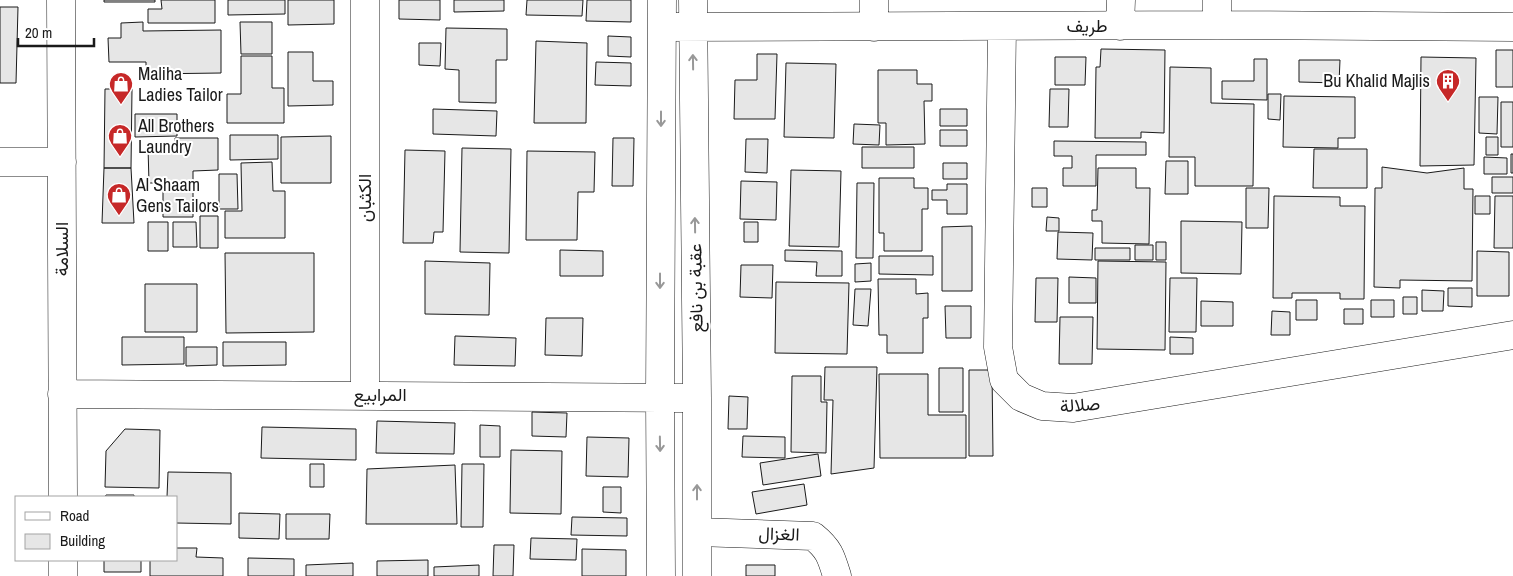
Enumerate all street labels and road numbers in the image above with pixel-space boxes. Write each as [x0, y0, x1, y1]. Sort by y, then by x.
street label: طريف [1066, 13, 1108, 38]
street label: الكثبان [352, 174, 377, 222]
street label: السلامة [49, 222, 74, 276]
street label: عقبة بن نافع [682, 243, 709, 333]
street label: المرابيع [353, 382, 407, 407]
street label: صلالة [1059, 391, 1101, 418]
street label: الغزال [758, 520, 800, 547]

